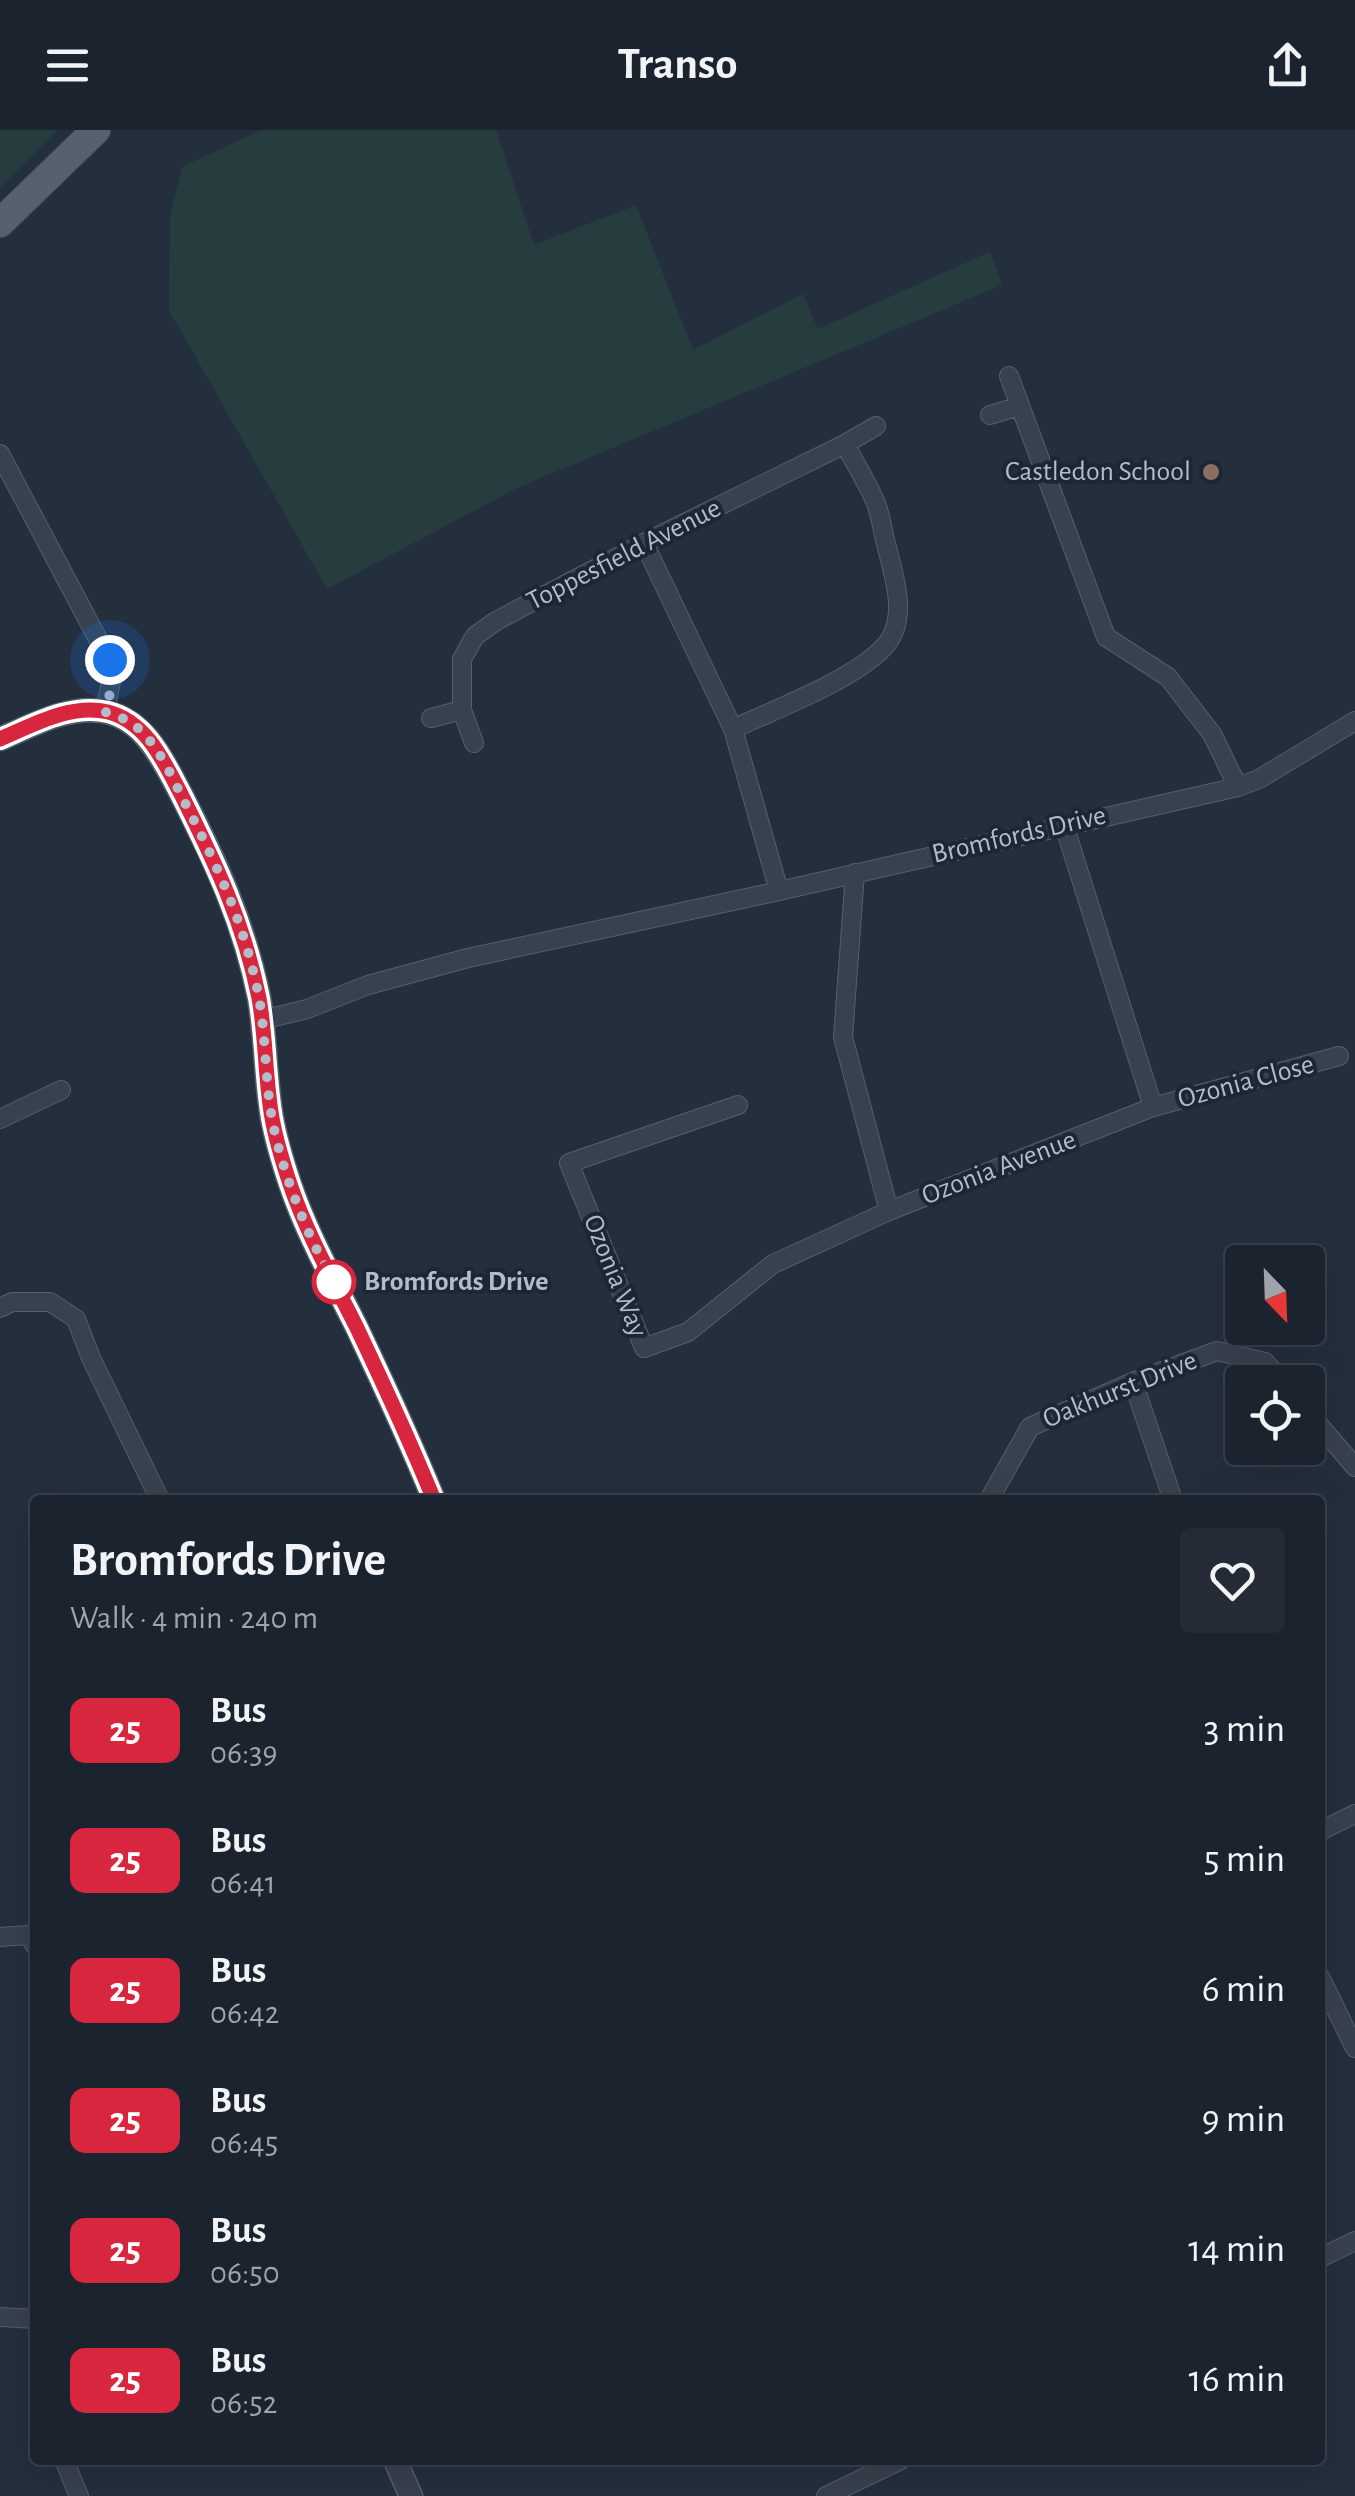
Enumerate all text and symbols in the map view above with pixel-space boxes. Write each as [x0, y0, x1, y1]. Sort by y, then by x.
icon: menu [40, 38, 95, 93]
icon: share [1260, 38, 1315, 93]
text: Transo [618, 42, 737, 87]
place label: Castledon School [1005, 458, 1191, 486]
marker: Castledon School [1200, 461, 1222, 483]
street label: Toppesfield Avenue [523, 494, 725, 616]
your location [85, 635, 135, 685]
street label: Bromfords Drive [929, 801, 1109, 869]
street label: Ozonia Close [1175, 1050, 1317, 1114]
street label: Ozonia Avenue [918, 1126, 1080, 1210]
street label: Ozonia Way [578, 1211, 652, 1341]
north arrow [1225, 1245, 1325, 1345]
map controls [1225, 1245, 1325, 1465]
marker: Bromfords Drive [313, 1261, 355, 1303]
place label: Bromfords Drive [364, 1268, 548, 1296]
street label: Oakhurst Drive [1039, 1346, 1201, 1434]
button: locate [1225, 1365, 1325, 1465]
button: heart [1180, 1528, 1285, 1633]
text: Bromfords Drive [70, 1537, 386, 1585]
text: Walk · 4 min · 240 m [70, 1602, 318, 1634]
text: Bus [210, 1692, 266, 1730]
text: 3 min [1204, 1711, 1285, 1749]
text: 25 [109, 1713, 141, 1748]
text: 06:39 [210, 1737, 278, 1769]
text: Bus [210, 1822, 266, 1860]
text: 5 min [1204, 1841, 1285, 1879]
text: 25 [109, 1843, 141, 1878]
text: 06:41 [210, 1867, 276, 1899]
text: Bus [210, 1952, 266, 1990]
text: 6 min [1202, 1971, 1285, 2009]
text: 25 [109, 1973, 141, 2008]
text: 06:42 [210, 1997, 279, 2029]
text: Bus [210, 2082, 266, 2120]
text: 9 min [1202, 2101, 1285, 2139]
text: 25 [109, 2103, 141, 2138]
text: 06:45 [210, 2127, 278, 2159]
text: Bus [210, 2212, 266, 2250]
text: 14 min [1188, 2231, 1285, 2269]
text: 25 [109, 2233, 141, 2268]
text: 06:50 [210, 2257, 280, 2289]
text: Bus [210, 2342, 266, 2380]
text: 16 min [1189, 2361, 1285, 2399]
text: 25 [109, 2363, 141, 2398]
text: 06:52 [210, 2387, 277, 2419]

